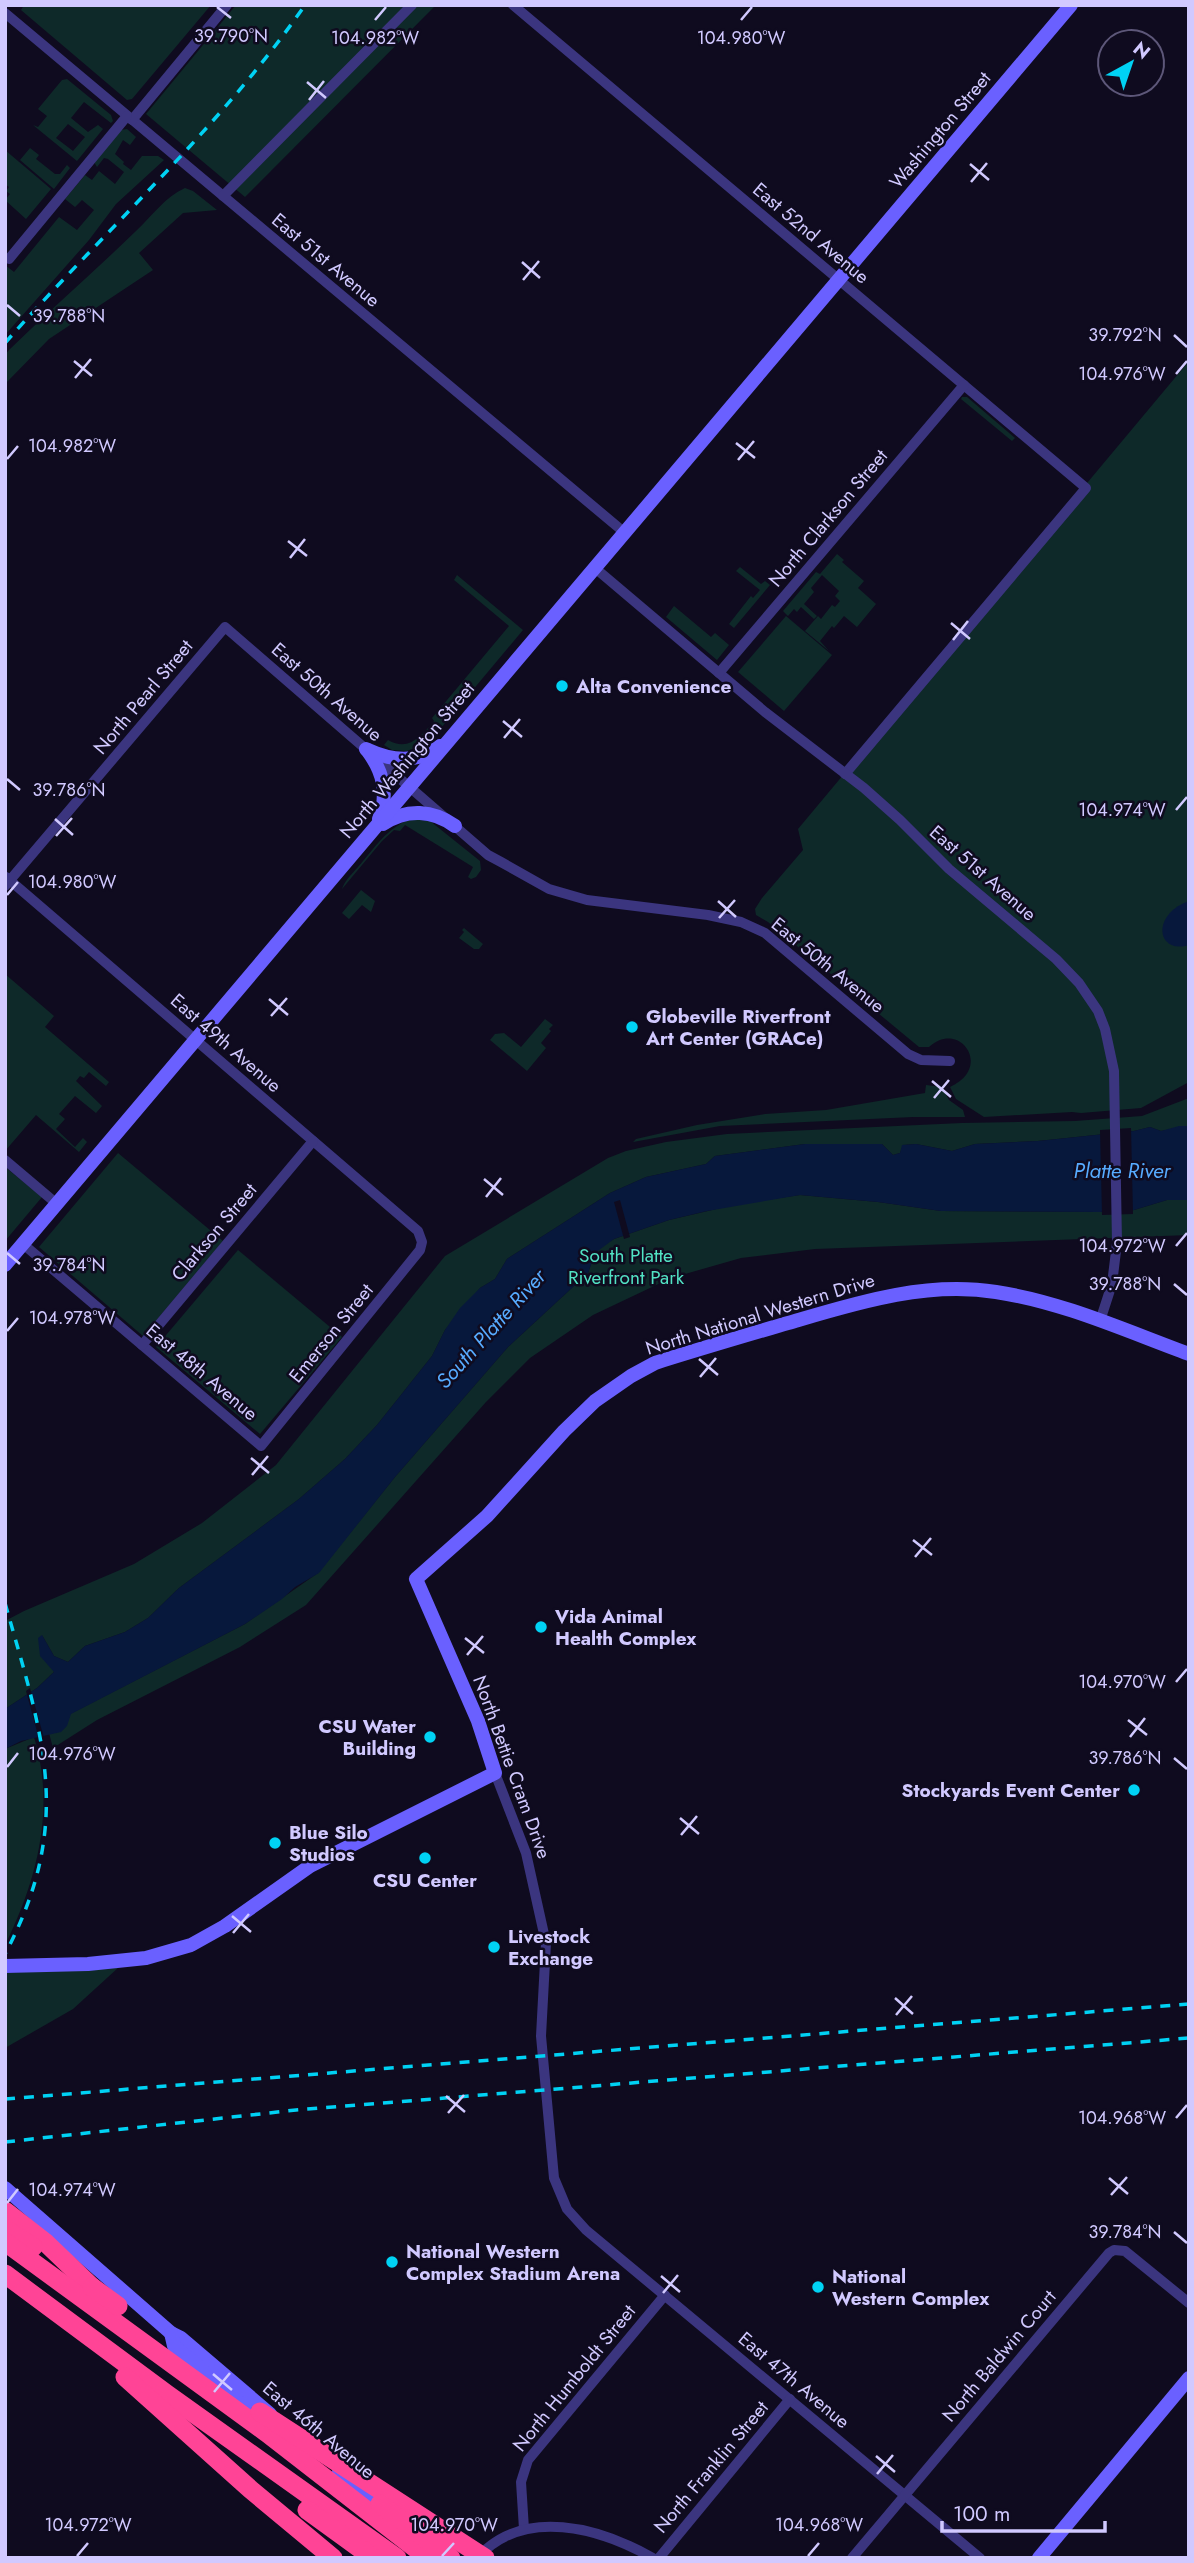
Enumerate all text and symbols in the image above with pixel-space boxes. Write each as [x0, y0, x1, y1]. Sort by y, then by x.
text: 39.790°N [194, 23, 268, 49]
text: 104.982°W [331, 25, 419, 51]
text: 104.980°W [697, 25, 785, 51]
north arrow [1096, 28, 1166, 98]
text: N [1127, 35, 1156, 66]
street label: Washington Street [883, 65, 997, 194]
street label: East 52nd Avenue [747, 176, 875, 290]
street label: East 51st Avenue [266, 207, 386, 314]
text: 39.788°N [33, 303, 105, 329]
text: 39.792°N [1088, 322, 1162, 348]
text: 104.976°W [1078, 361, 1166, 387]
text: 104.982°W [28, 433, 116, 459]
street label: North Clarkson Street [762, 443, 894, 593]
street label: North Pearl Street [87, 633, 199, 760]
street label: East 50th Avenue [266, 636, 388, 748]
place label: Alta Convenience [575, 673, 731, 700]
street label: North Washington Street [333, 675, 481, 844]
marker: Alta Convenience [554, 678, 570, 694]
text: 39.786°N [33, 777, 105, 803]
text: 104.974°W [1078, 797, 1166, 823]
street label: East 51st Avenue [924, 819, 1043, 927]
text: 104.980°W [28, 869, 116, 895]
street label: East 50th Avenue [765, 911, 891, 1019]
street label: East 49th Avenue [165, 987, 287, 1099]
place label: Globeville Riverfront Art Center (GRACe) [645, 1003, 830, 1052]
marker: Globeville Riverfront Art Center (GRACe) [624, 1019, 640, 1035]
water label: Platte River [1074, 1156, 1171, 1186]
street label: Clarkson Street [165, 1177, 263, 1287]
text: 104.972°W [1078, 1233, 1166, 1259]
park label: South Platte Riverfront Park [568, 1242, 685, 1291]
text: 39.784°N [32, 1252, 106, 1278]
water label: South Platte River [429, 1262, 554, 1395]
street label: North National Western Drive [642, 1266, 878, 1362]
text: 39.788°N [1089, 1271, 1161, 1297]
street label: Emerson Street [283, 1277, 380, 1388]
text: 104.978°W [29, 1305, 116, 1331]
street label: East 48th Avenue [140, 1317, 264, 1427]
place label: Vida Animal Health Complex [554, 1603, 697, 1652]
marker: Vida Animal Health Complex [533, 1619, 549, 1635]
text: 104.970°W [1078, 1669, 1166, 1695]
street label: North Bettie Cram Drive [466, 1672, 558, 1863]
place label: CSU Water Building [318, 1713, 416, 1762]
marker: CSU Water Building [422, 1729, 438, 1745]
text: 104.976°W [28, 1741, 116, 1767]
text: 39.786°N [1089, 1745, 1161, 1771]
place label: Stockyards Event Center [902, 1777, 1120, 1804]
marker: Stockyards Event Center [1126, 1782, 1142, 1798]
place label: Blue Silo Studios [289, 1819, 368, 1868]
marker: Blue Silo Studios [267, 1835, 283, 1851]
marker: CSU Center [417, 1850, 433, 1866]
place label: CSU Center [373, 1867, 477, 1894]
place label: Livestock Exchange [508, 1923, 593, 1972]
marker: Livestock Exchange [486, 1939, 502, 1955]
text: 104.968°W [1078, 2105, 1166, 2131]
text: 104.974°W [28, 2177, 116, 2203]
text: 39.784°N [1088, 2219, 1162, 2245]
place label: National Western Complex Stadium Arena [406, 2238, 620, 2287]
marker: National Western Complex Stadium Arena [384, 2254, 400, 2270]
place label: National Western Complex [832, 2263, 990, 2312]
marker: National Western Complex [810, 2279, 826, 2295]
street label: North Baldwin Court [936, 2284, 1063, 2428]
street label: North Humboldt Street [506, 2298, 642, 2457]
street label: East 47th Avenue [732, 2325, 856, 2435]
street label: East 46th Avenue [257, 2375, 381, 2485]
street label: North Franklin Street [648, 2395, 775, 2539]
scale bar [942, 2490, 1105, 2534]
text: 100 m [953, 2499, 1010, 2529]
text: 104.972°W [44, 2512, 132, 2538]
text: 104.970°W [410, 2512, 498, 2538]
text: 104.968°W [775, 2512, 863, 2538]

